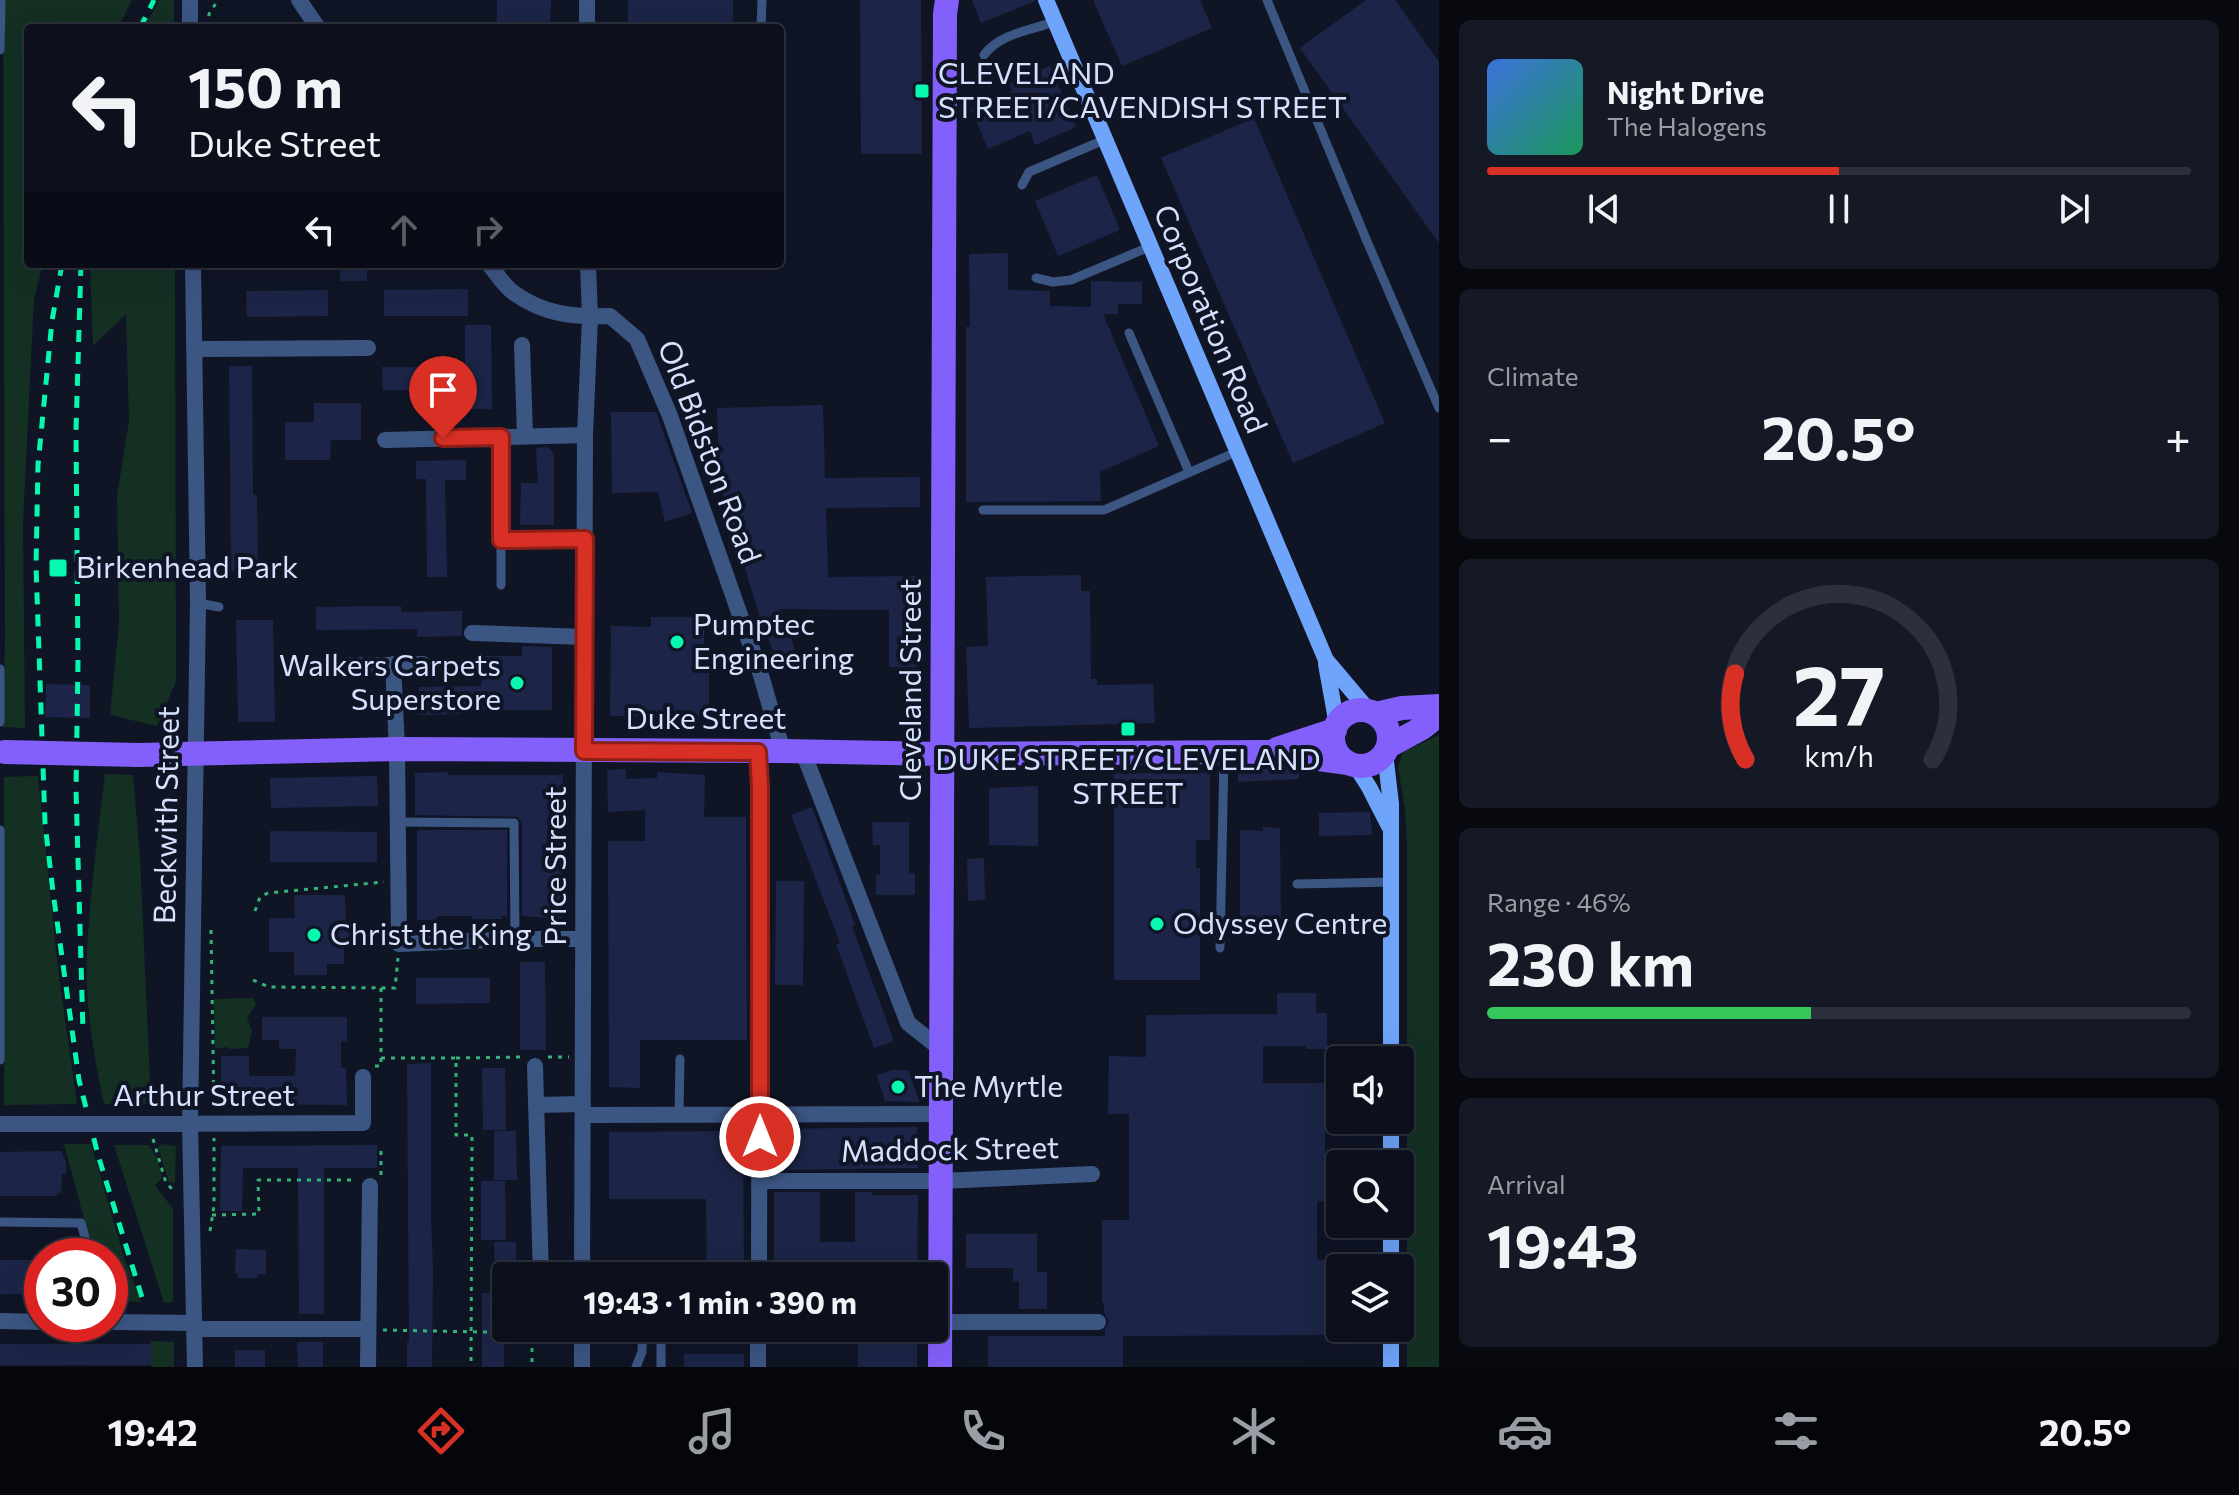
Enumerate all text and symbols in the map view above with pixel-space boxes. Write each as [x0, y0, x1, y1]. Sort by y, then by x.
text: 150 m [188, 51, 343, 120]
place label: CLEVELAND STREET/CAVENDISH STREET [938, 53, 1347, 124]
icon: left [56, 56, 160, 160]
text: Night Drive [1607, 73, 1764, 110]
marker: CLEVELAND STREET/CAVENDISH STREET [913, 82, 931, 100]
text: The Halogens [1607, 110, 1767, 141]
text: Duke Street [188, 120, 381, 164]
icon: previous [1582, 187, 1626, 231]
icon: pause [1817, 187, 1861, 231]
icon: next [2052, 187, 2096, 231]
street label: Corporation Road [1148, 198, 1277, 438]
icon: left [298, 208, 342, 252]
icon: ahead [382, 208, 426, 252]
icon: right [466, 208, 510, 252]
street label: Old Bidston Road [652, 334, 771, 568]
pin [409, 356, 477, 438]
text: Climate [1487, 360, 1579, 391]
icon: arrive [421, 368, 465, 412]
text: 20.5° [1762, 399, 1916, 472]
text: − [1487, 409, 1512, 463]
text: + [2165, 409, 2191, 463]
place label: Birkenhead Park [76, 547, 298, 584]
marker: Birkenhead Park [47, 557, 69, 579]
street label: Cleveland Street [890, 579, 927, 801]
place label: Pumptec Engineering [693, 604, 854, 675]
marker: Pumptec Engineering [668, 633, 686, 651]
text: 27 [1793, 640, 1885, 742]
place label: Walkers Carpets Superstore [279, 645, 501, 716]
marker: Walkers Carpets Superstore [508, 674, 526, 692]
street label: Duke Street [626, 698, 786, 735]
street label: Beckwith Street [144, 706, 185, 924]
marker: DUKE STREET/CLEVELAND STREET [1119, 720, 1137, 738]
text: km/h [1804, 738, 1874, 773]
place label: DUKE STREET/CLEVELAND STREET [935, 739, 1321, 810]
street label: Price Street [535, 786, 572, 946]
text: Range · 46% [1487, 886, 1631, 917]
place label: Odyssey Centre [1173, 903, 1387, 940]
place label: Christ the King [330, 914, 531, 951]
marker: Odyssey Centre [1148, 915, 1166, 933]
text: 230 km [1487, 925, 1694, 998]
marker: Christ the King [305, 926, 323, 944]
map controls [1326, 1046, 1414, 1342]
button: sound [1326, 1046, 1414, 1134]
place label: The Myrtle [914, 1066, 1063, 1103]
street label: Arthur Street [113, 1075, 295, 1112]
marker: The Myrtle [889, 1078, 907, 1096]
position arrow [718, 1095, 802, 1179]
street label: Maddock Street [840, 1127, 1059, 1168]
button: search [1326, 1150, 1414, 1238]
text: Arrival [1487, 1168, 1566, 1199]
text: 19:43 [1487, 1207, 1639, 1280]
speed limit sign: 30 [24, 1238, 128, 1342]
button: layers [1326, 1254, 1414, 1342]
text: 19:43 · 1 min · 390 m [583, 1283, 857, 1320]
icon: directions [413, 1403, 469, 1459]
icon: music [684, 1403, 740, 1459]
icon: phone [955, 1403, 1011, 1459]
icon: climate [1226, 1403, 1282, 1459]
icon: car [1497, 1403, 1553, 1459]
icon: filters [1768, 1403, 1824, 1459]
text: 19:42 [108, 1409, 198, 1453]
text: 20.5° [2039, 1409, 2131, 1453]

